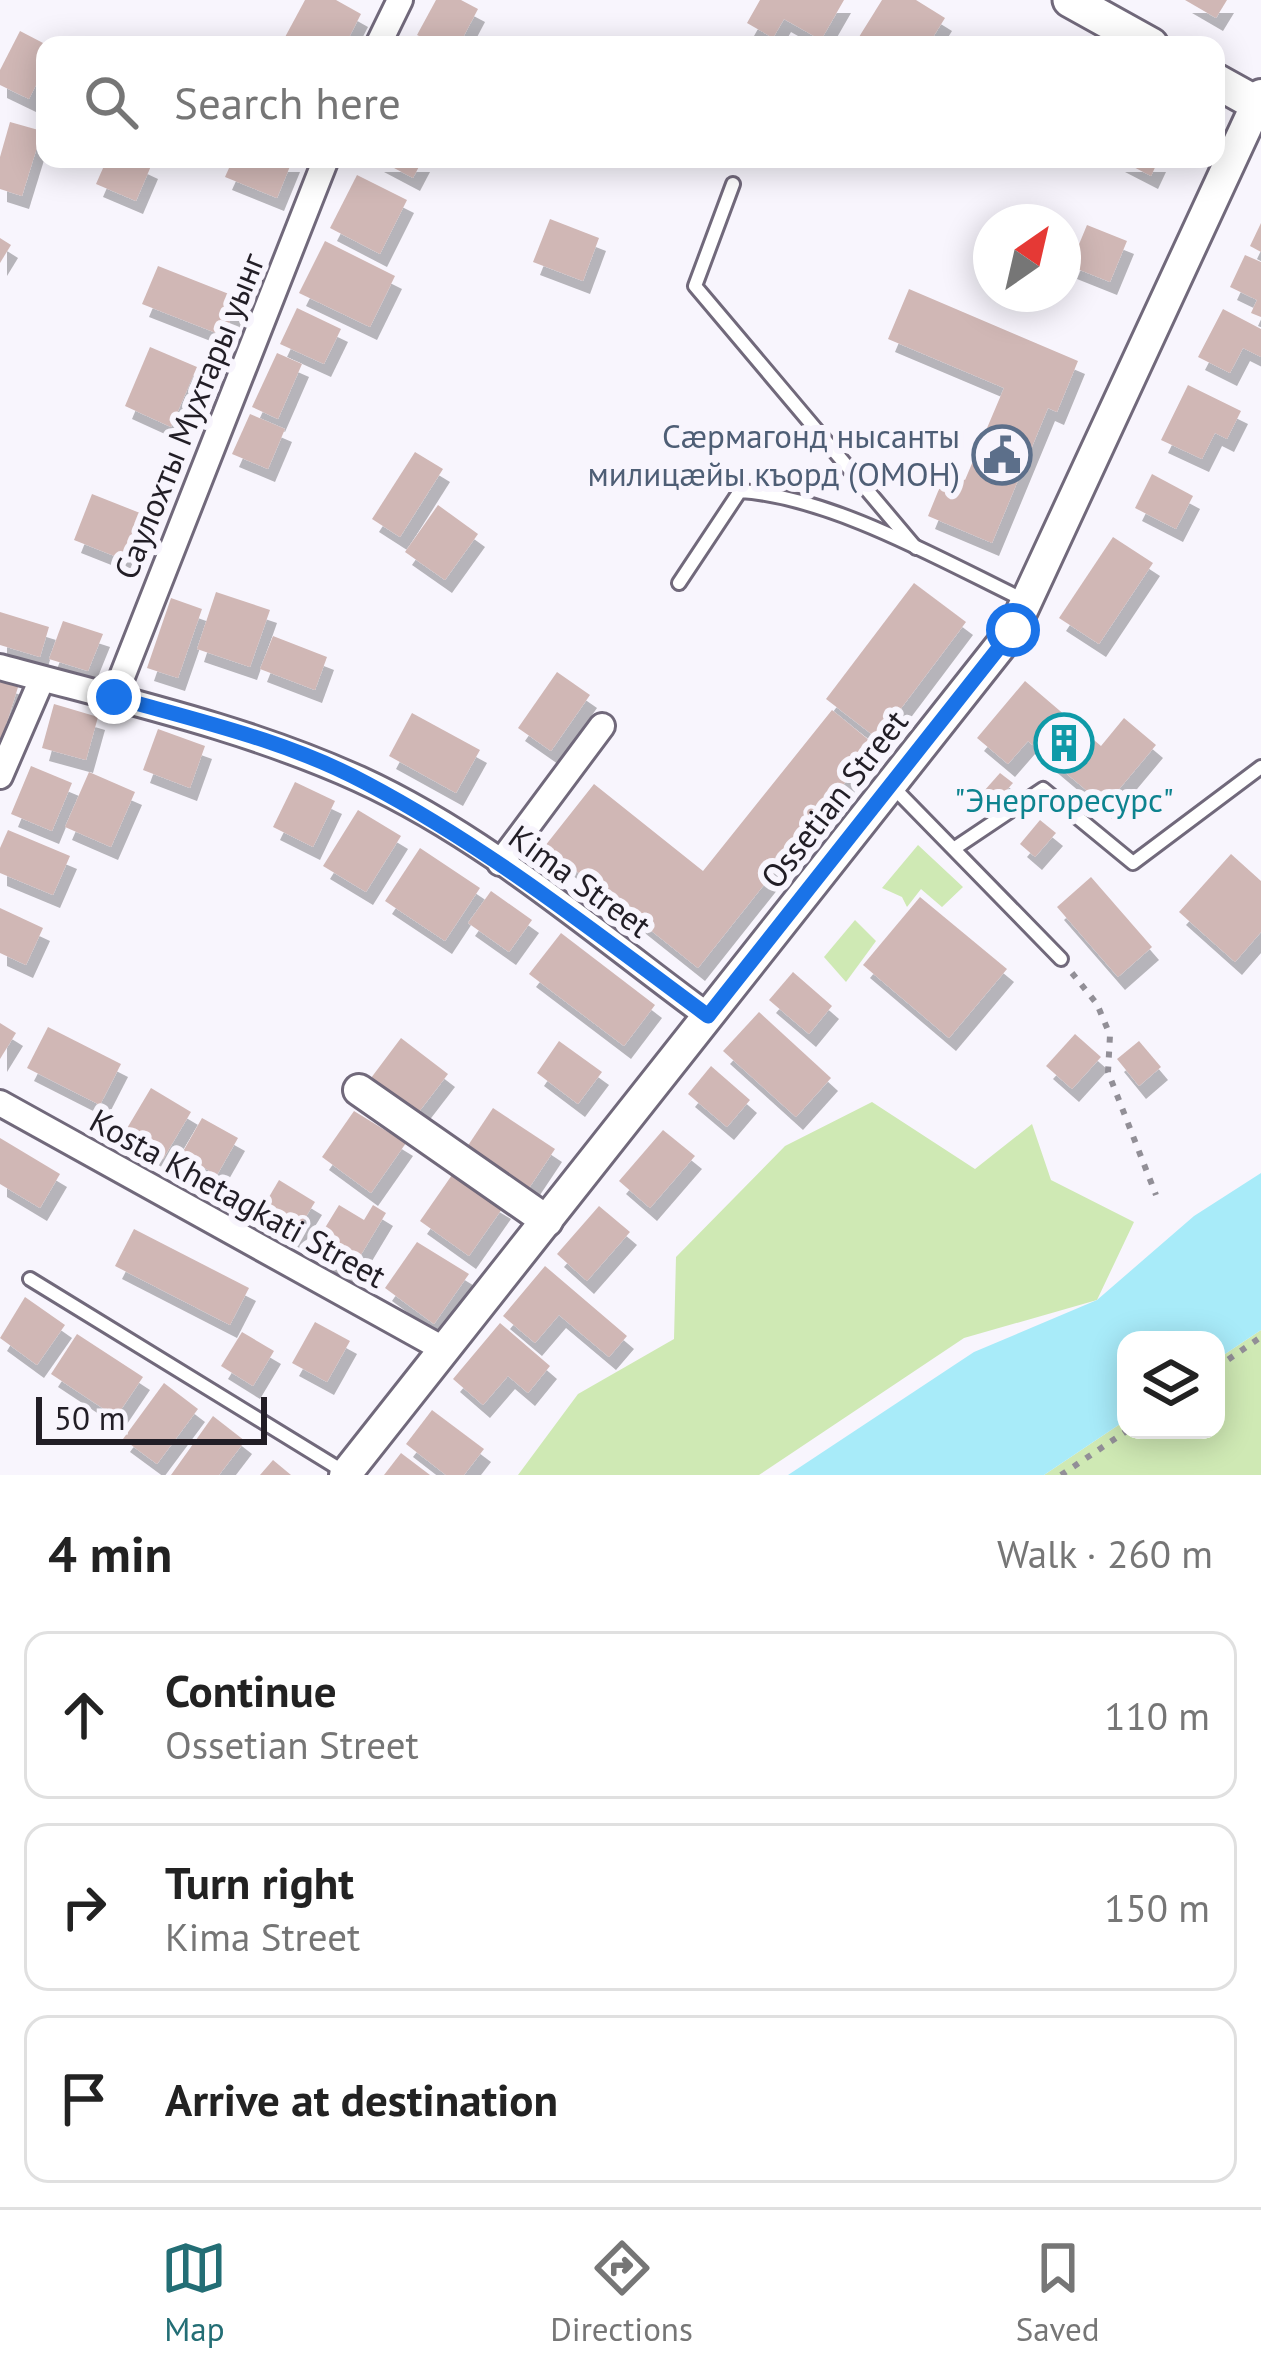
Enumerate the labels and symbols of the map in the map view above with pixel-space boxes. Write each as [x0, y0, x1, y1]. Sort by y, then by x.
north arrow [973, 204, 1081, 312]
street label: Саулохты Мухтары уынг [103, 246, 274, 585]
place label: Сæрмагонд нысанты милицæйы къорд (ОМОН) [587, 414, 960, 495]
public building icon: Сæрмагонд нысанты милицæйы къорд (ОМОН) [971, 424, 1033, 486]
route start [986, 603, 1040, 657]
route end [87, 670, 141, 724]
street label: Ossetian Street [751, 701, 917, 897]
building icon: "Энергоресурс" [1033, 712, 1095, 774]
place label: "Энергоресурс" [954, 778, 1174, 821]
street label: Kima Street [501, 815, 660, 947]
street label: Kosta Khetagkati Street [83, 1098, 394, 1297]
scale bar [36, 1391, 267, 1444]

